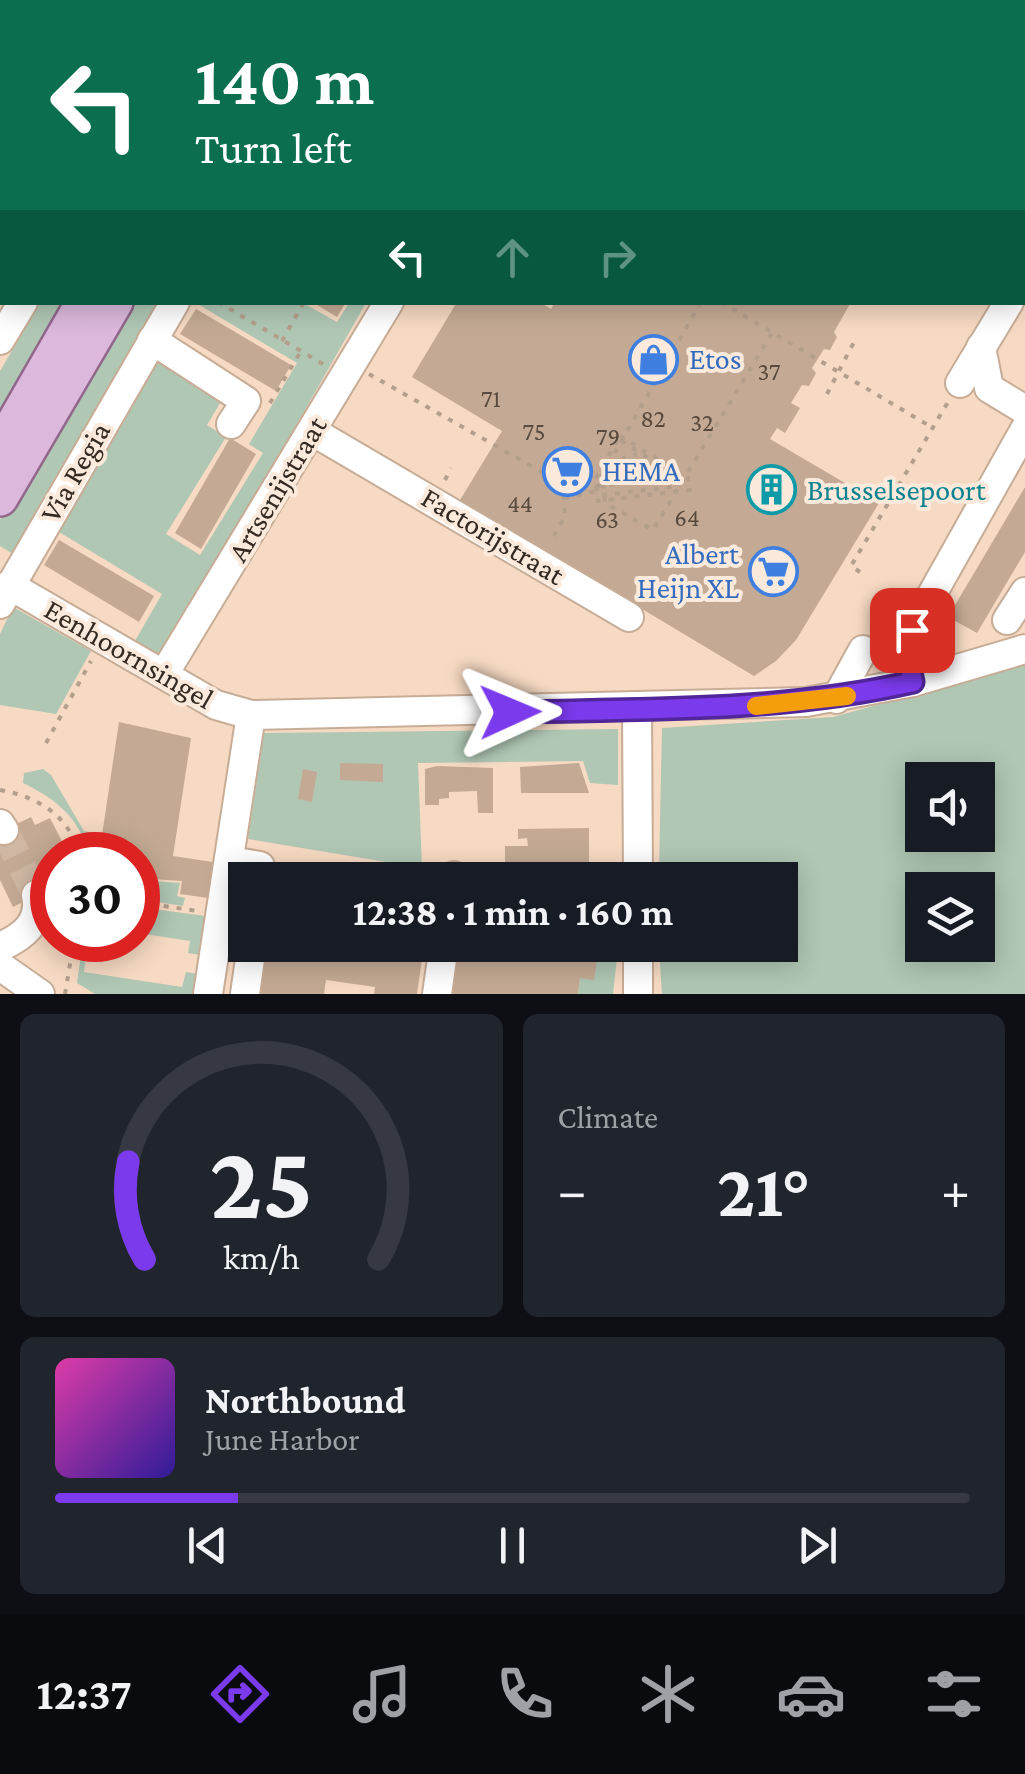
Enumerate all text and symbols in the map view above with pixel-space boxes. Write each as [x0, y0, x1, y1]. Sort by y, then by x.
icon: left [30, 40, 160, 170]
text: 140 m [195, 41, 374, 119]
text: Turn left [195, 123, 352, 173]
icon: left [380, 230, 435, 285]
icon: ahead [485, 230, 540, 285]
icon: right [590, 230, 645, 285]
shop icon: Etos [628, 333, 680, 385]
place label: Etos [689, 342, 741, 375]
house number: 37 [757, 358, 781, 385]
house number: 71 [481, 385, 501, 412]
house number: 82 [640, 405, 666, 432]
street label: Artsenijstraat [220, 409, 334, 568]
house number: 32 [690, 409, 714, 436]
street label: Via Regia [33, 416, 117, 528]
house number: 75 [522, 418, 546, 445]
house number: 79 [596, 423, 620, 450]
supermarket icon: HEMA [541, 445, 593, 497]
place label: HEMA [602, 454, 681, 487]
building icon: Brusselsepoort [746, 464, 798, 516]
place label: Brusselsepoort [807, 473, 987, 507]
street label: Factorijstraat [415, 480, 571, 592]
house number: 44 [507, 490, 533, 517]
house number: 64 [674, 504, 700, 531]
house number: 63 [595, 506, 619, 533]
place label: Albert Heijn XL [637, 537, 740, 605]
supermarket icon: Albert Heijn XL [748, 545, 800, 597]
pin [870, 588, 955, 673]
street label: Eenhoornsingel [38, 592, 220, 716]
icon: arrive [885, 603, 940, 658]
position arrow [458, 660, 562, 764]
map controls [905, 762, 995, 962]
button: sound [905, 762, 995, 852]
speed limit sign: 30 [30, 832, 160, 962]
button: layers [905, 872, 995, 962]
text: 12:38 · 1 min · 160 m [353, 891, 673, 933]
text: Climate [558, 1099, 658, 1135]
text: 25 [209, 1124, 313, 1239]
text: 21° [717, 1149, 810, 1232]
text: − [558, 1160, 587, 1221]
text: + [941, 1160, 970, 1221]
text: km/h [223, 1237, 300, 1277]
text: Northbound [205, 1379, 406, 1421]
text: June Harbor [205, 1421, 360, 1457]
icon: previous [180, 1518, 235, 1573]
icon: pause [485, 1518, 540, 1573]
icon: next [790, 1518, 845, 1573]
icon: directions [205, 1659, 275, 1729]
icon: music [347, 1659, 417, 1729]
icon: phone [490, 1659, 560, 1729]
icon: climate [633, 1659, 703, 1729]
icon: car [776, 1659, 846, 1729]
icon: filters [919, 1659, 989, 1729]
text: 12:37 [36, 1669, 132, 1719]

